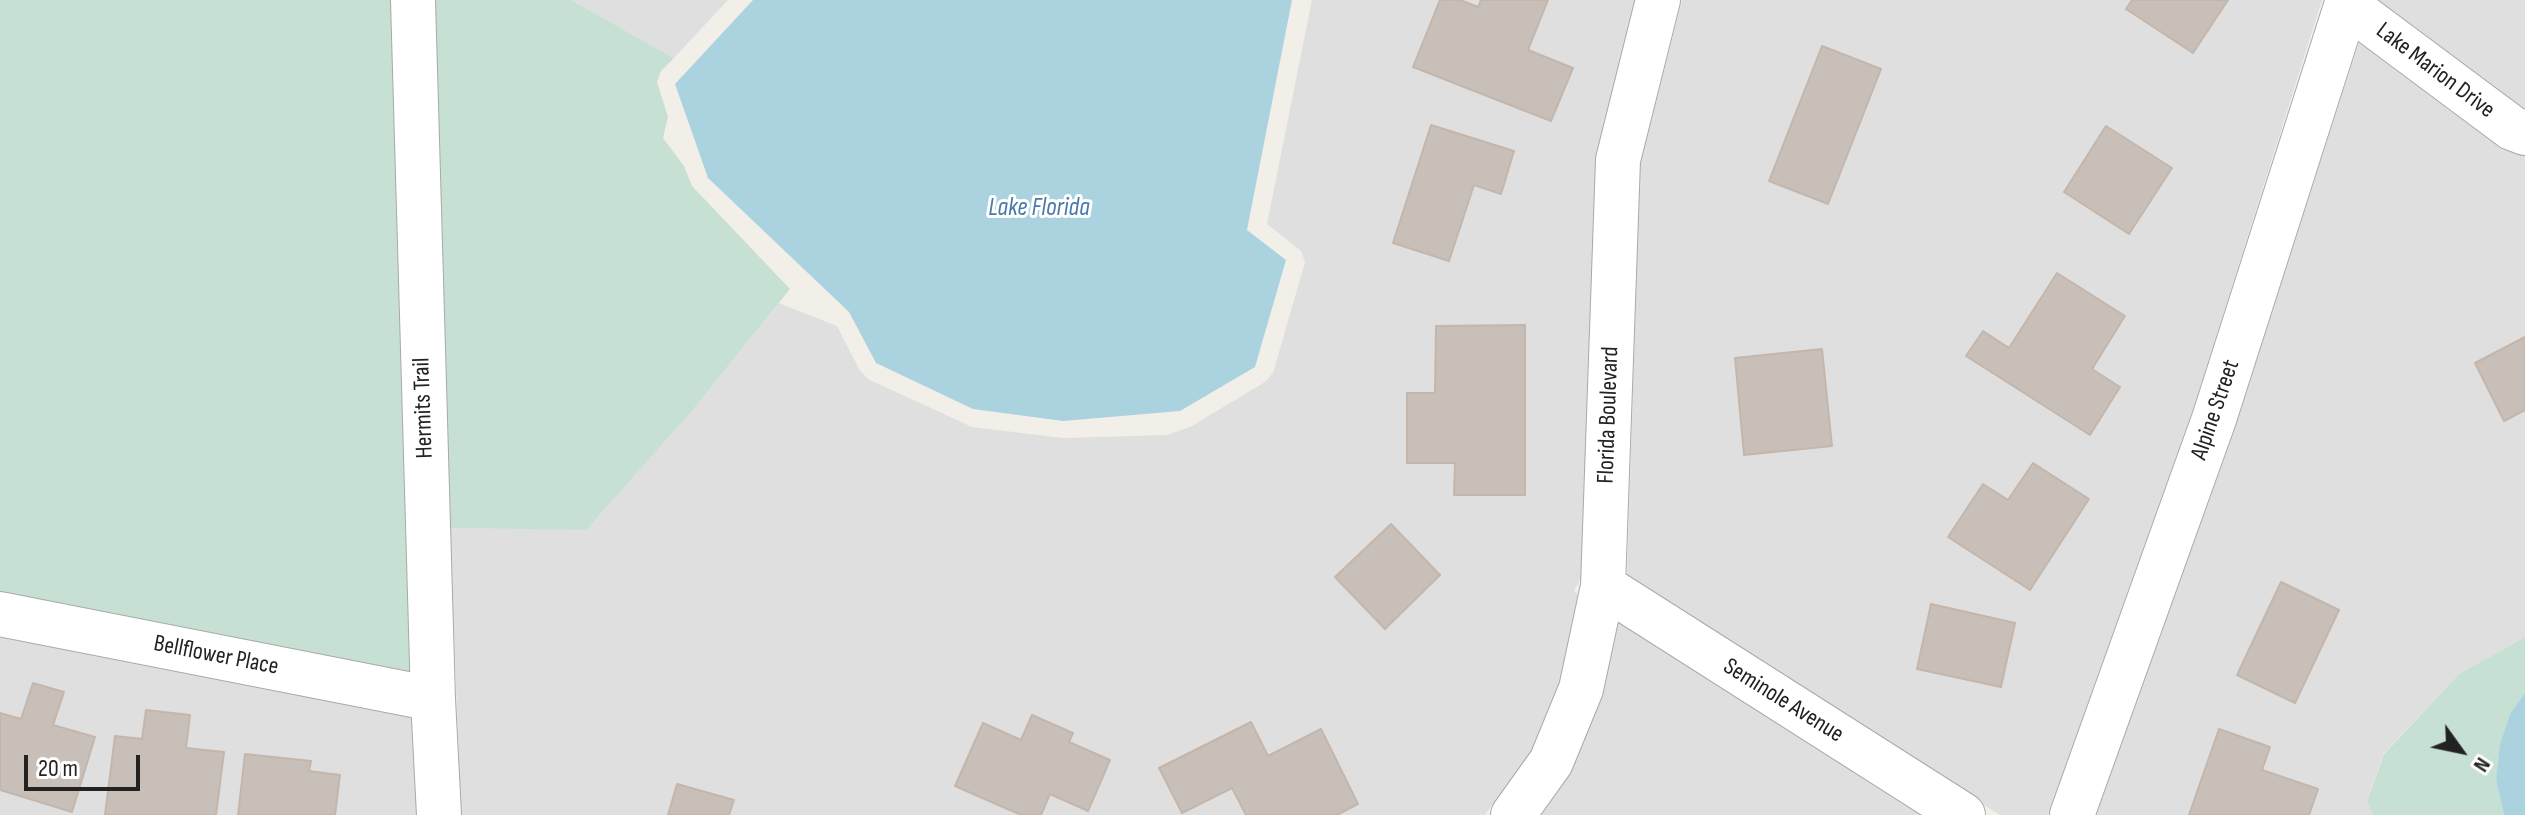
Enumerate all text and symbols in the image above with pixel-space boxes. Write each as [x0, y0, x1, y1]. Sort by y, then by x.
street label: Lake Marion Drive [2370, 17, 2500, 125]
water label: Lake Florida [988, 192, 1090, 224]
street label: Florida Boulevard [1592, 346, 1626, 484]
street label: Alpine Street [2185, 356, 2247, 464]
street label: Hermits Trail [408, 357, 440, 459]
street label: Bellflower Place [151, 630, 281, 682]
street label: Seminole Avenue [1717, 653, 1849, 749]
north arrow [2421, 711, 2501, 791]
scale bar [28, 739, 144, 789]
text: N [2467, 752, 2496, 777]
text: 20 m [38, 754, 78, 783]

